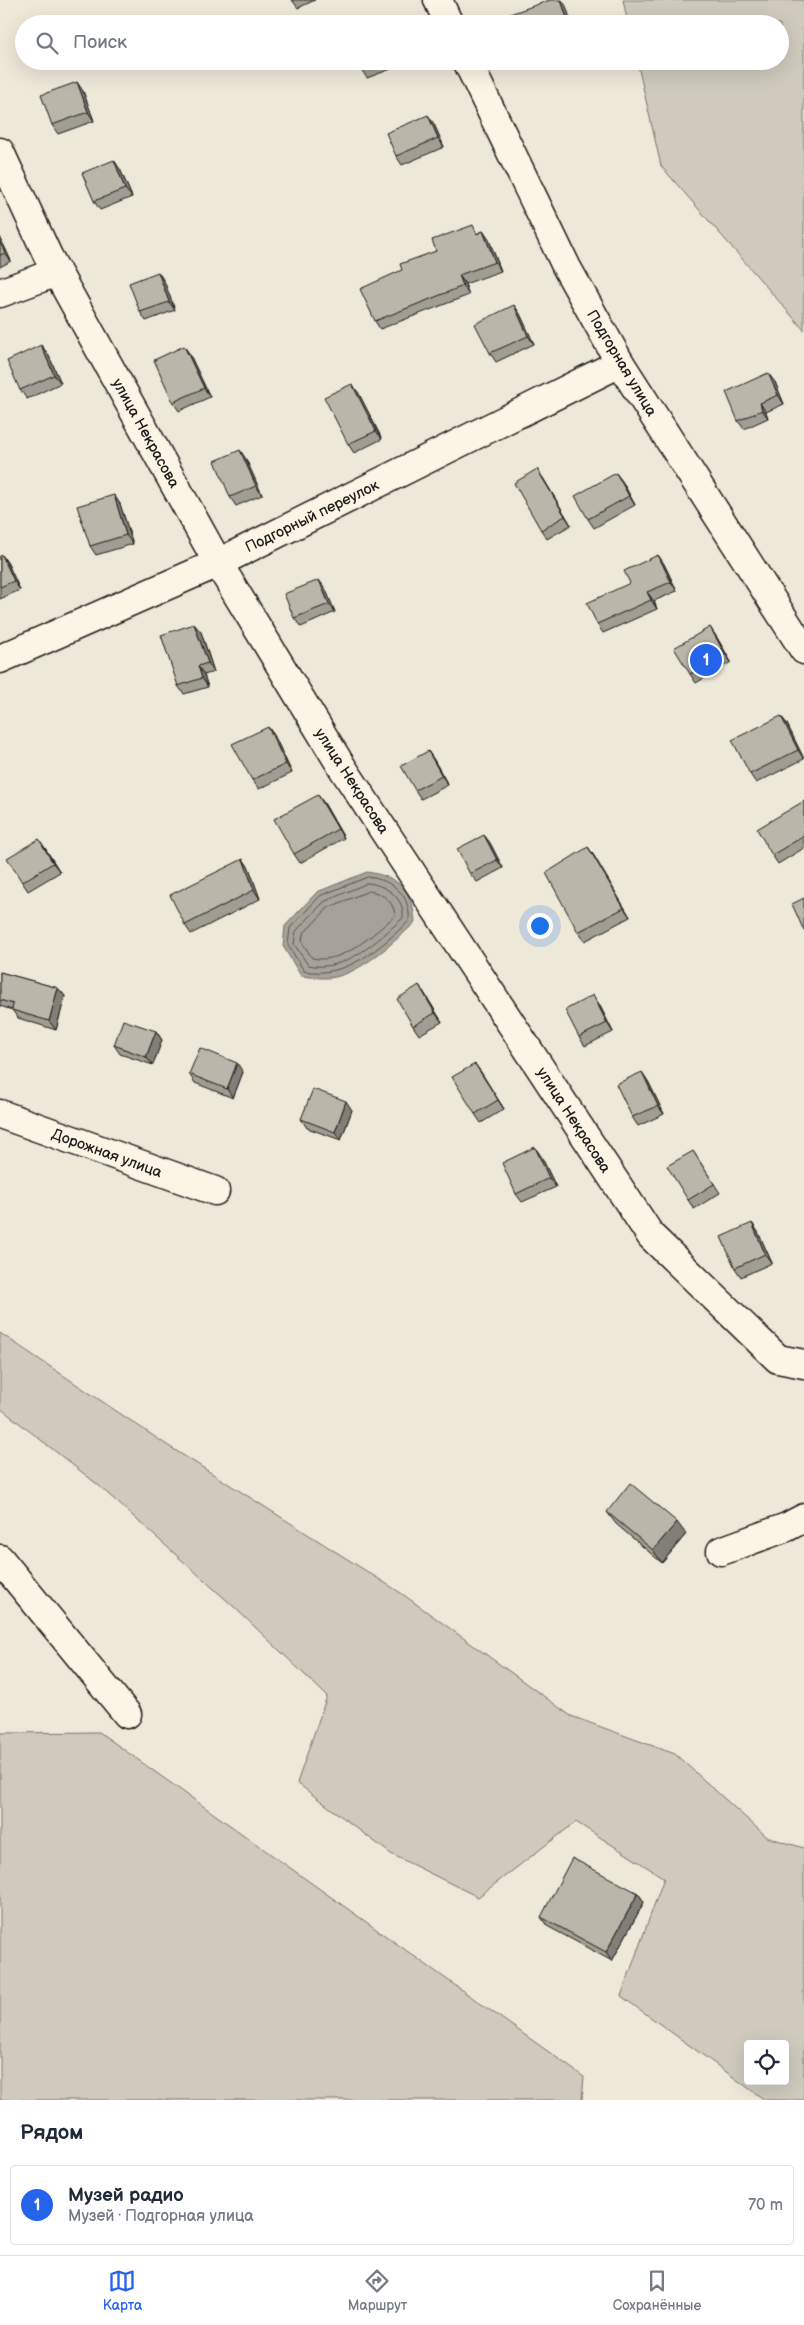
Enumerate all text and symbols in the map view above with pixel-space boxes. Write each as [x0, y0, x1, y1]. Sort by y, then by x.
search box [15, 15, 789, 70]
icon: search [33, 29, 61, 57]
text: Поиск [73, 31, 127, 54]
street label: Подгорная улица [582, 307, 661, 420]
street label: улица Некрасова [108, 375, 184, 491]
street label: Подгорный переулок [242, 476, 382, 557]
pin: 1 [690, 641, 722, 679]
street label: улица Некрасова [310, 725, 393, 838]
your location [527, 913, 553, 939]
street label: улица Некрасова [532, 1064, 615, 1177]
street label: Дорожная улица [49, 1125, 165, 1182]
map controls [744, 2040, 789, 2085]
button: locate [744, 2040, 789, 2085]
text: Рядом [20, 2120, 83, 2145]
text: Музей радио [68, 2184, 184, 2207]
text: 1 [34, 2196, 40, 2215]
text: 70 m [748, 2196, 783, 2215]
text: Музей · Подгорная улица [68, 2207, 254, 2226]
tab: Карта [103, 2267, 142, 2314]
tab: Маршрут [348, 2267, 407, 2314]
tab: Сохранённые [613, 2267, 701, 2314]

